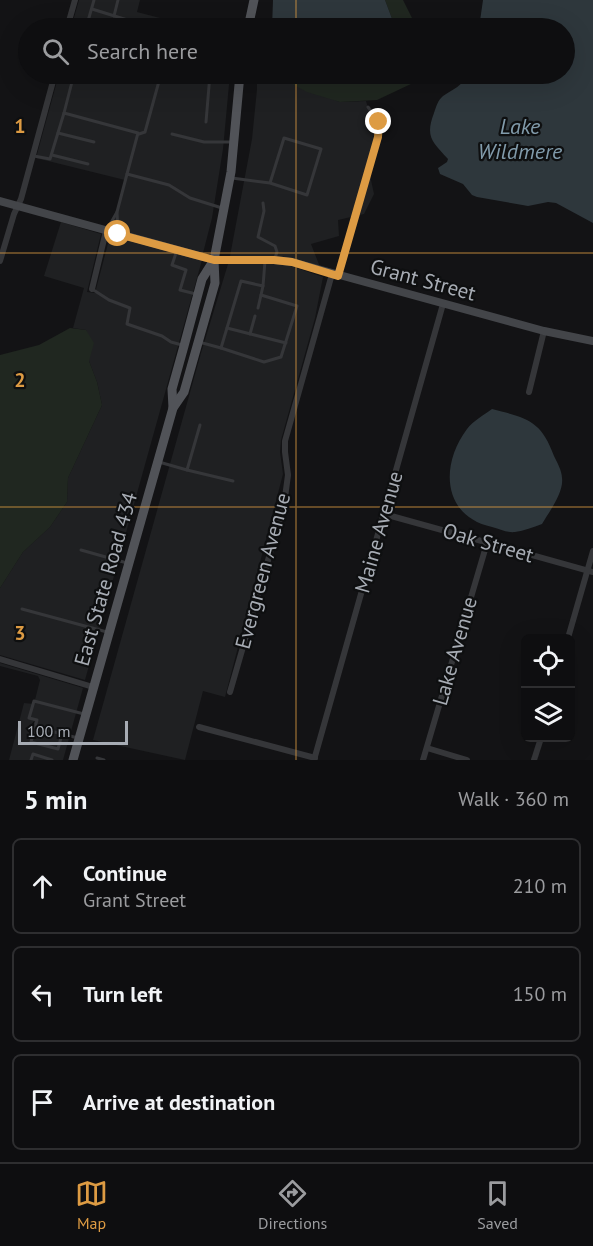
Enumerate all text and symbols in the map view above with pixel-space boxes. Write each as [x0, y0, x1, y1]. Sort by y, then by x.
search box [18, 18, 575, 84]
icon: search [39, 35, 72, 68]
text: Search here [87, 37, 198, 65]
route end [365, 108, 391, 134]
water label: Lake Wildmere [478, 112, 563, 165]
text: 1 [14, 113, 26, 139]
route start [104, 220, 130, 246]
street label: Grant Street [367, 252, 479, 307]
text: 2 [14, 367, 26, 393]
street label: Maine Avenue [348, 468, 409, 596]
street label: East State Road 434 [68, 489, 143, 669]
street label: Evergreen Avenue [229, 490, 296, 652]
street label: Oak Street [440, 517, 537, 568]
street label: Lake Avenue [426, 593, 483, 708]
text: 3 [14, 620, 26, 646]
map controls [521, 634, 575, 742]
button: locate [521, 634, 575, 688]
button: layers [521, 688, 575, 742]
scale bar [18, 718, 128, 746]
text: 100 m [27, 721, 70, 741]
text: 5 min [24, 783, 87, 816]
text: Walk · 360 m [458, 786, 569, 812]
text: Continue [83, 859, 167, 887]
icon: ahead [26, 870, 59, 903]
text: 210 m [513, 873, 567, 899]
text: Grant Street [83, 887, 186, 913]
icon: left [26, 978, 59, 1011]
text: Turn left [83, 980, 163, 1008]
text: 150 m [513, 981, 567, 1007]
icon: arrive [26, 1086, 59, 1119]
text: Arrive at destination [83, 1088, 275, 1116]
tab: Map [75, 1177, 108, 1233]
tab: Directions [258, 1177, 327, 1233]
tab: Saved [477, 1177, 518, 1233]

